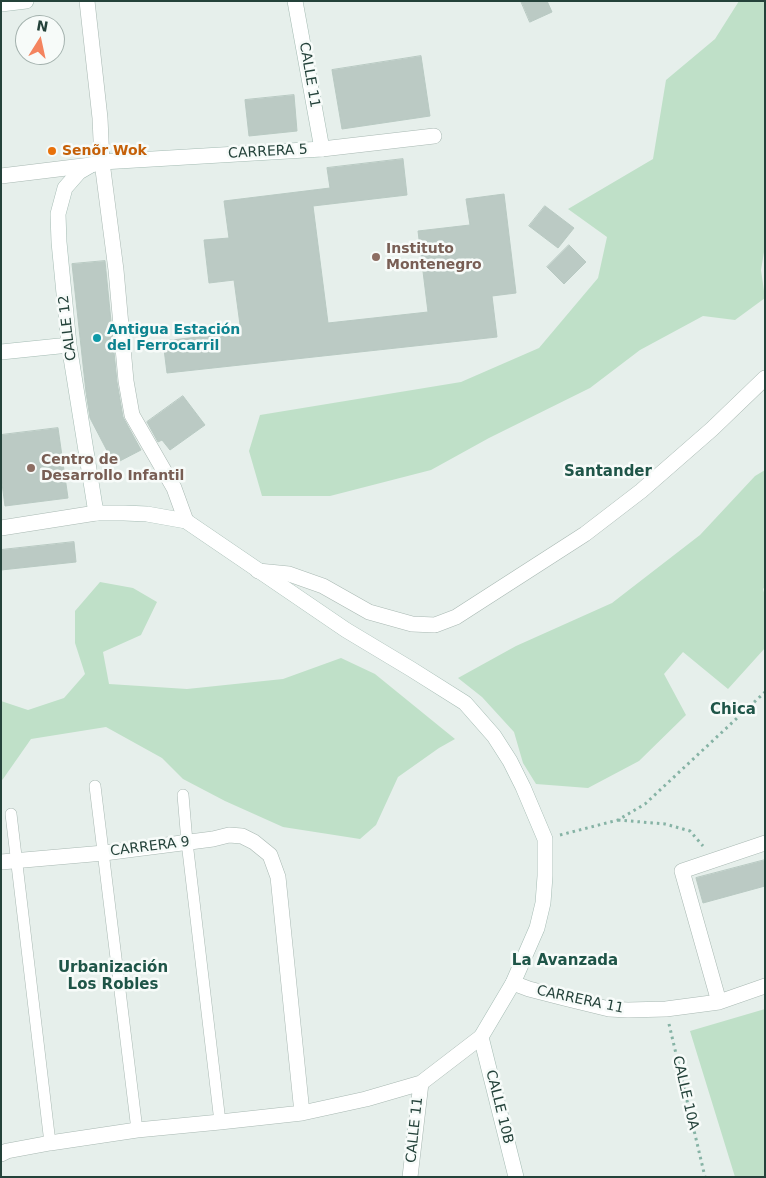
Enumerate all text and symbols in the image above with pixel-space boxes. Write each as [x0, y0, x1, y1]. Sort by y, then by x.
north arrow [15, 15, 65, 65]
text: N [35, 17, 50, 35]
street label: CALLE 11 [295, 41, 323, 109]
street label: CARRERA 5 [228, 142, 308, 162]
place label: Senõr Wok [62, 143, 147, 159]
marker: Senõr Wok [46, 145, 58, 157]
place label: Instituto Montenegro [386, 241, 482, 274]
marker: Instituto Montenegro [370, 251, 382, 263]
street label: CALLE 12 [56, 294, 80, 362]
place label: Antigua Estación del Ferrocarril [107, 322, 240, 354]
marker: Antigua Estación del Ferrocarril [91, 332, 103, 344]
place label: Centro de Desarrollo Infantil [41, 452, 184, 484]
marker: Centro de Desarrollo Infantil [25, 462, 37, 474]
district label: Santander [564, 463, 652, 481]
district label: Chica [710, 701, 756, 719]
street label: CARRERA 9 [109, 834, 191, 860]
district label: La Avanzada [512, 952, 618, 970]
district label: Urbanización Los Robles [58, 959, 168, 994]
street label: CARRERA 11 [535, 983, 625, 1017]
street label: CALLE 10A [668, 1054, 702, 1132]
street label: CALLE 10B [482, 1068, 516, 1146]
street label: CALLE 11 [403, 1096, 427, 1164]

